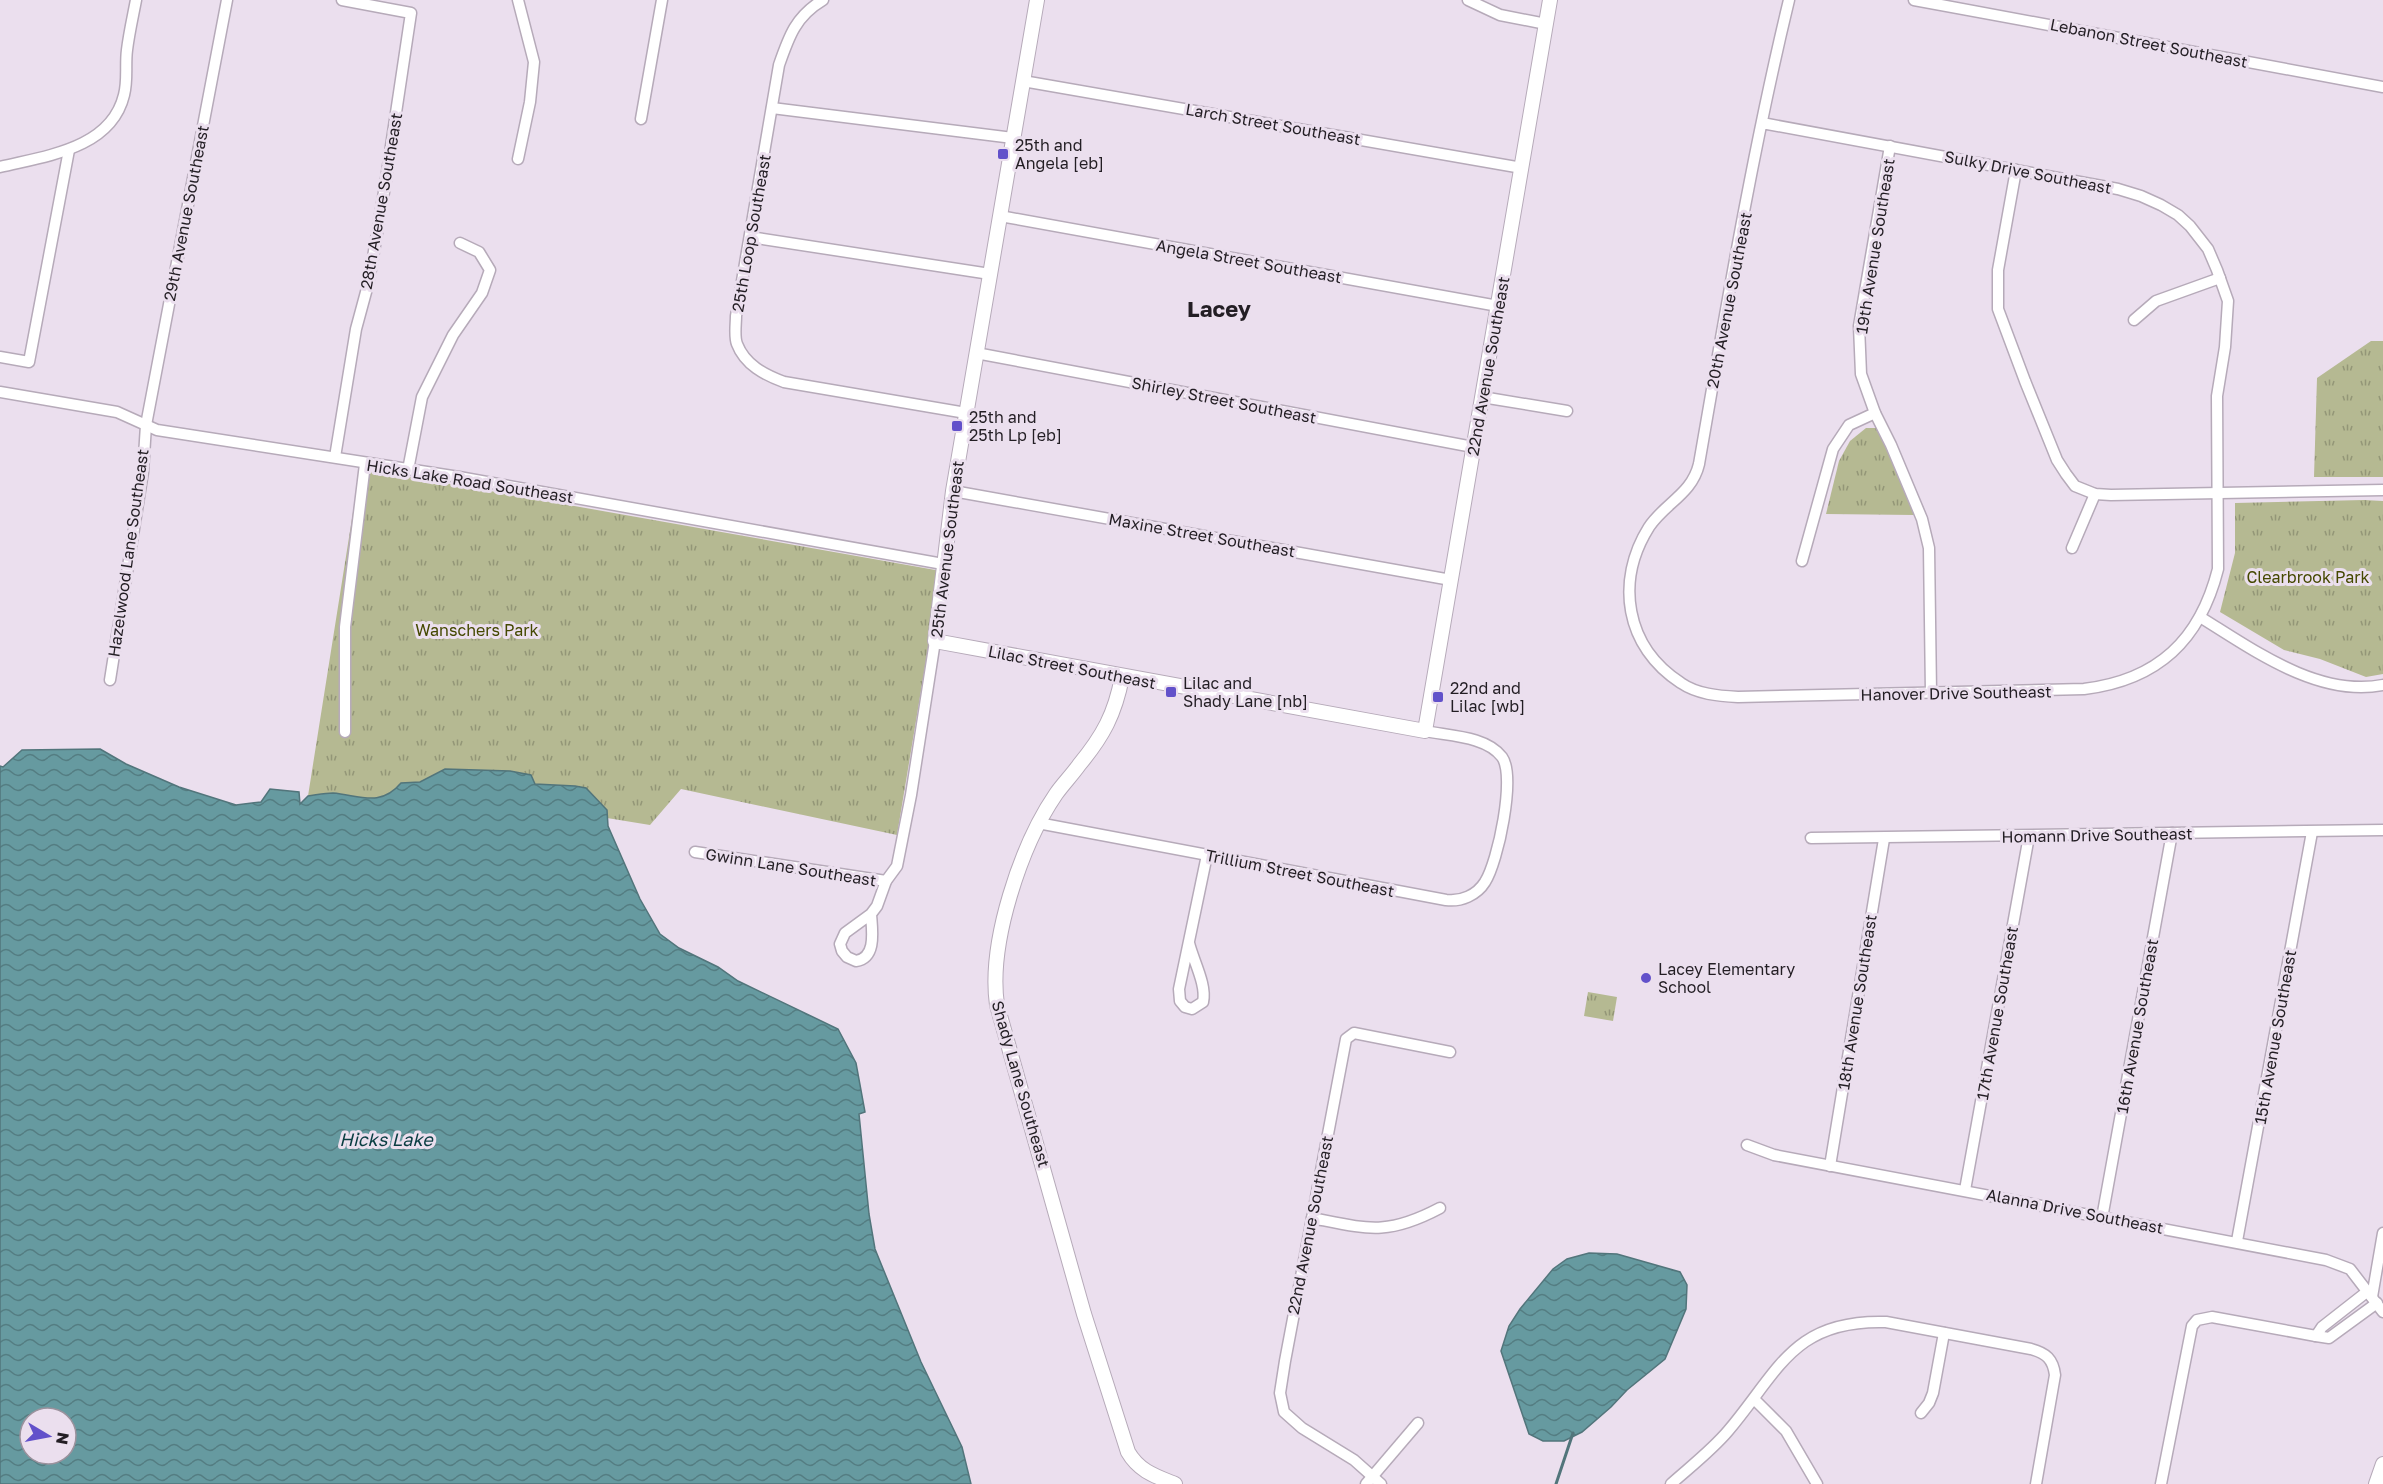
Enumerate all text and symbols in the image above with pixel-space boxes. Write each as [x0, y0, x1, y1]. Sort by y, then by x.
street label: Lebanon Street Southeast [2049, 14, 2249, 72]
street label: Larch Street Southeast [1184, 99, 1362, 149]
street label: 28th Avenue Southeast [356, 111, 406, 291]
street label: 29th Avenue Southeast [159, 123, 213, 303]
place label: 25th and Angela [eb] [1015, 135, 1104, 173]
street label: Sulky Drive Southeast [1943, 146, 2113, 198]
marker: 25th and Angela [eb] [996, 147, 1010, 161]
street label: 25th Loop Southeast [727, 153, 775, 313]
street label: 19th Avenue Southeast [1851, 157, 1899, 335]
street label: 20th Avenue Southeast [1702, 210, 1756, 390]
street label: Angela Street Southeast [1155, 235, 1343, 287]
street label: 22nd Avenue Southeast [1462, 275, 1514, 457]
district label: Lacey [1187, 295, 1251, 322]
street label: Shirley Street Southeast [1130, 372, 1318, 428]
place label: 25th and 25th Lp [eb] [969, 407, 1062, 445]
marker: 25th and 25th Lp [eb] [950, 419, 964, 433]
street label: Hazelwood Lane Southeast [103, 448, 153, 658]
street label: Hicks Lake Road Southeast [365, 455, 575, 507]
street label: 25th Avenue Southeast [926, 459, 968, 639]
street label: Maxine Street Southeast [1107, 509, 1297, 561]
park label: Clearbrook Park [2246, 567, 2370, 587]
park label: Wanschers Park [415, 620, 539, 640]
street label: Lilac Street Southeast [986, 641, 1158, 693]
place label: Lilac and Shady Lane [nb] [1183, 673, 1308, 711]
place label: 22nd and Lilac [wb] [1450, 678, 1525, 716]
street label: Hanover Drive Southeast [1860, 681, 2052, 705]
marker: Lilac and Shady Lane [nb] [1164, 685, 1178, 699]
marker: 22nd and Lilac [wb] [1431, 690, 1445, 704]
street label: Homann Drive Southeast [2001, 823, 2193, 847]
street label: Gwinn Lane Southeast [704, 844, 878, 890]
street label: Trillium Street Southeast [1204, 845, 1396, 901]
street label: 18th Avenue Southeast [1833, 913, 1881, 1091]
street label: 17th Avenue Southeast [1972, 925, 2022, 1101]
street label: 16th Avenue Southeast [2112, 937, 2162, 1115]
street label: 15th Avenue Southeast [2250, 948, 2300, 1126]
place label: Lacey Elementary School [1658, 959, 1795, 997]
marker: Lacey Elementary School [1639, 971, 1653, 985]
street label: Shady Lane Southeast [988, 998, 1054, 1170]
water label: Hicks Lake [339, 1128, 434, 1150]
street label: 22nd Avenue Southeast [1283, 1134, 1337, 1316]
street label: Alanna Drive Southeast [1985, 1184, 2165, 1238]
north arrow [18, 1406, 78, 1466]
text: N [52, 1431, 74, 1446]

